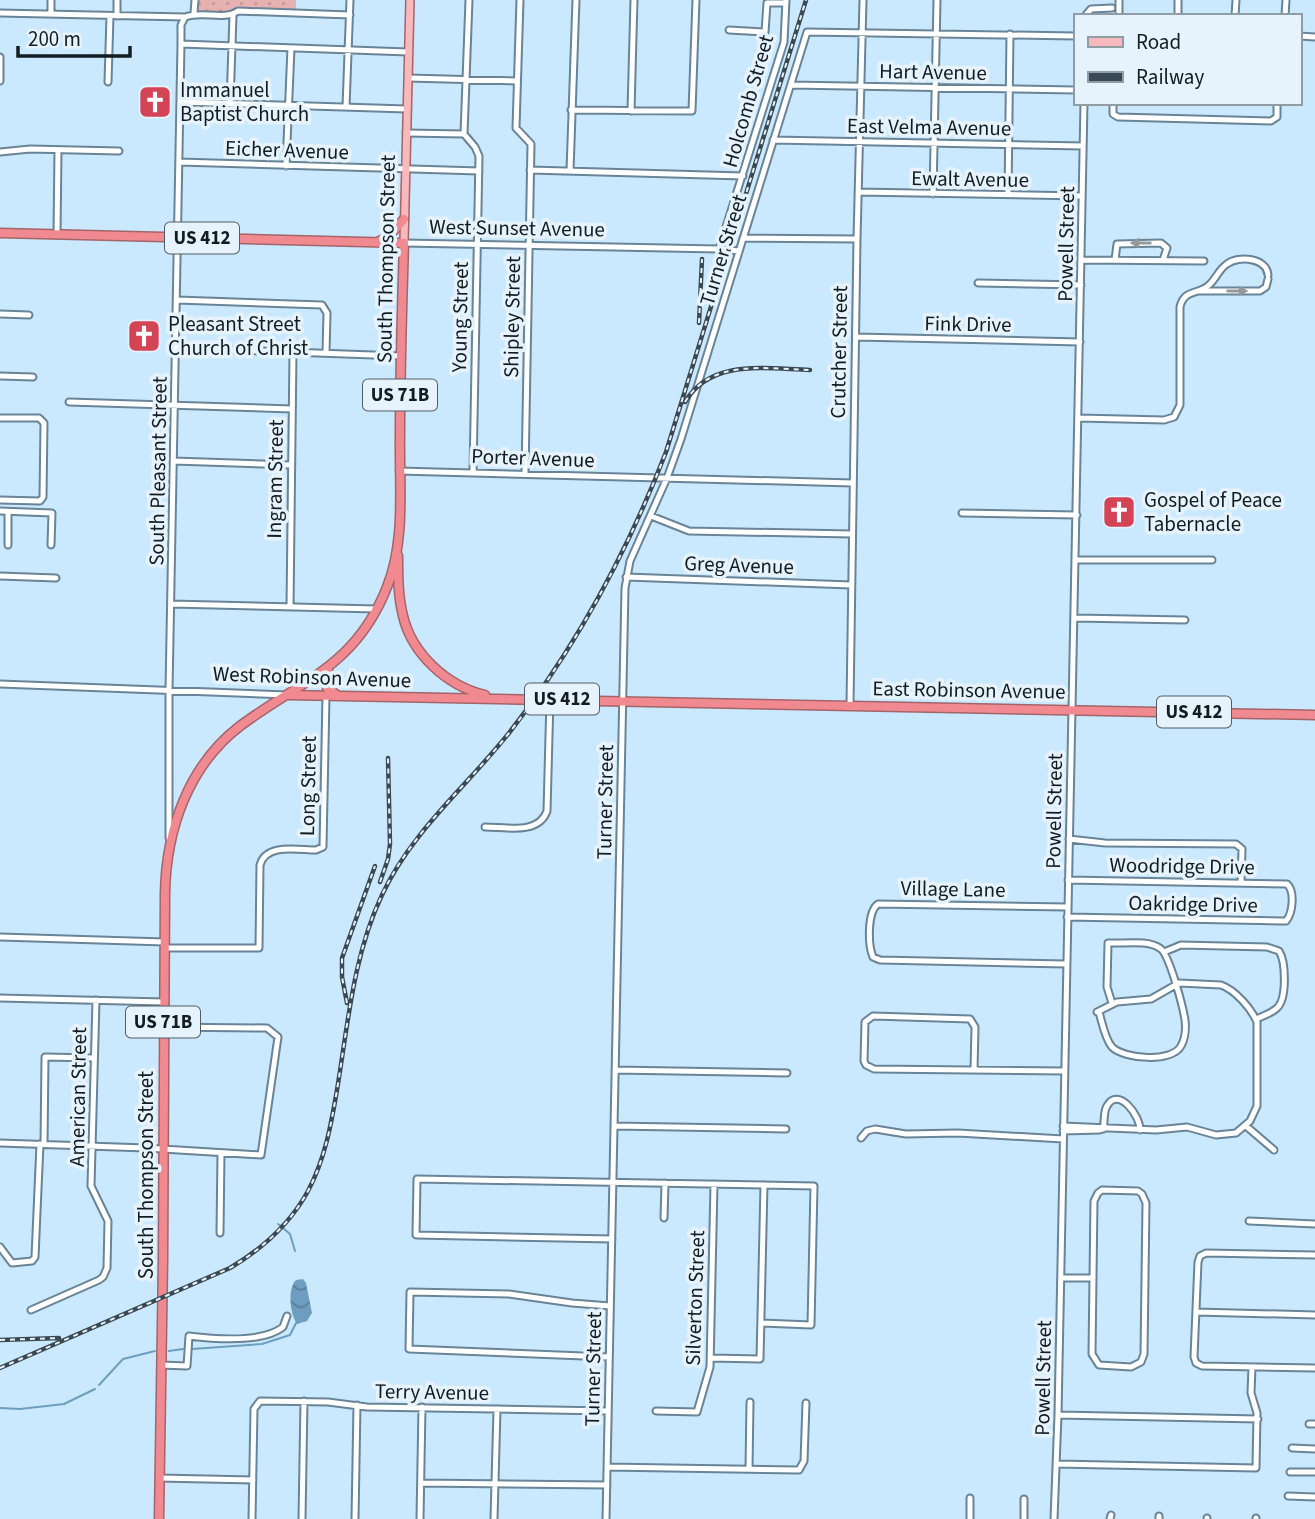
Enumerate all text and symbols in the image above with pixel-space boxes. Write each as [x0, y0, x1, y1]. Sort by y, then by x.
scale bar [18, 14, 130, 58]
legend [1074, 14, 1301, 105]
text: 200 m [28, 24, 81, 54]
text: Road [1136, 27, 1181, 57]
street label: Holcomb Street [715, 31, 781, 171]
street label: Hart Avenue [879, 56, 987, 88]
text: Railway [1136, 62, 1204, 92]
place label: Immanuel Baptist Church [180, 75, 309, 129]
church icon: Immanuel Baptist Church [136, 83, 174, 121]
street label: East Velma Avenue [846, 111, 1012, 143]
street label: Eicher Avenue [225, 133, 349, 167]
street label: South Thompson Street [369, 155, 403, 363]
street label: Ewalt Avenue [911, 163, 1029, 195]
street label: Powell Street [1050, 186, 1082, 302]
street label: Turner Street [692, 191, 754, 309]
street label: West Sunset Avenue [429, 211, 605, 245]
road number: US 412 [165, 222, 239, 254]
one-way arrow [1129, 237, 1151, 249]
street label: Shipley Street [496, 256, 528, 378]
street label: Young Street [444, 261, 476, 374]
street label: Crutcher Street [823, 285, 855, 419]
one-way arrow [1227, 286, 1249, 297]
street label: Fink Drive [924, 308, 1012, 340]
place label: Pleasant Street Church of Christ [168, 309, 308, 363]
church icon: Pleasant Street Church of Christ [125, 317, 163, 355]
street label: South Pleasant Street [141, 376, 175, 566]
road number: US 71B [363, 380, 437, 410]
street label: Ingram Street [259, 419, 291, 539]
street label: Porter Avenue [471, 441, 595, 475]
place label: Gospel of Peace Tabernacle [1144, 485, 1282, 539]
church icon: Gospel of Peace Tabernacle [1100, 493, 1138, 531]
street label: Greg Avenue [684, 548, 794, 582]
street label: West Robinson Avenue [212, 659, 412, 695]
street label: East Robinson Avenue [872, 673, 1066, 707]
road number: US 412 [525, 684, 599, 714]
road number: US 412 [1157, 696, 1231, 727]
street label: Long Street [292, 736, 324, 836]
street label: Turner Street [589, 744, 621, 860]
street label: Powell Street [1038, 753, 1070, 869]
street label: Woodridge Drive [1109, 850, 1255, 882]
street label: Village Lane [900, 873, 1006, 905]
street label: Oakridge Drive [1128, 888, 1258, 920]
road number: US 71B [126, 1006, 200, 1038]
street label: American Street [62, 1027, 94, 1167]
street label: South Thompson Street [131, 1071, 161, 1279]
street label: Silverton Street [678, 1230, 712, 1366]
street label: Turner Street [577, 1311, 609, 1427]
street label: Powell Street [1027, 1320, 1059, 1436]
street label: Terry Avenue [375, 1376, 489, 1408]

